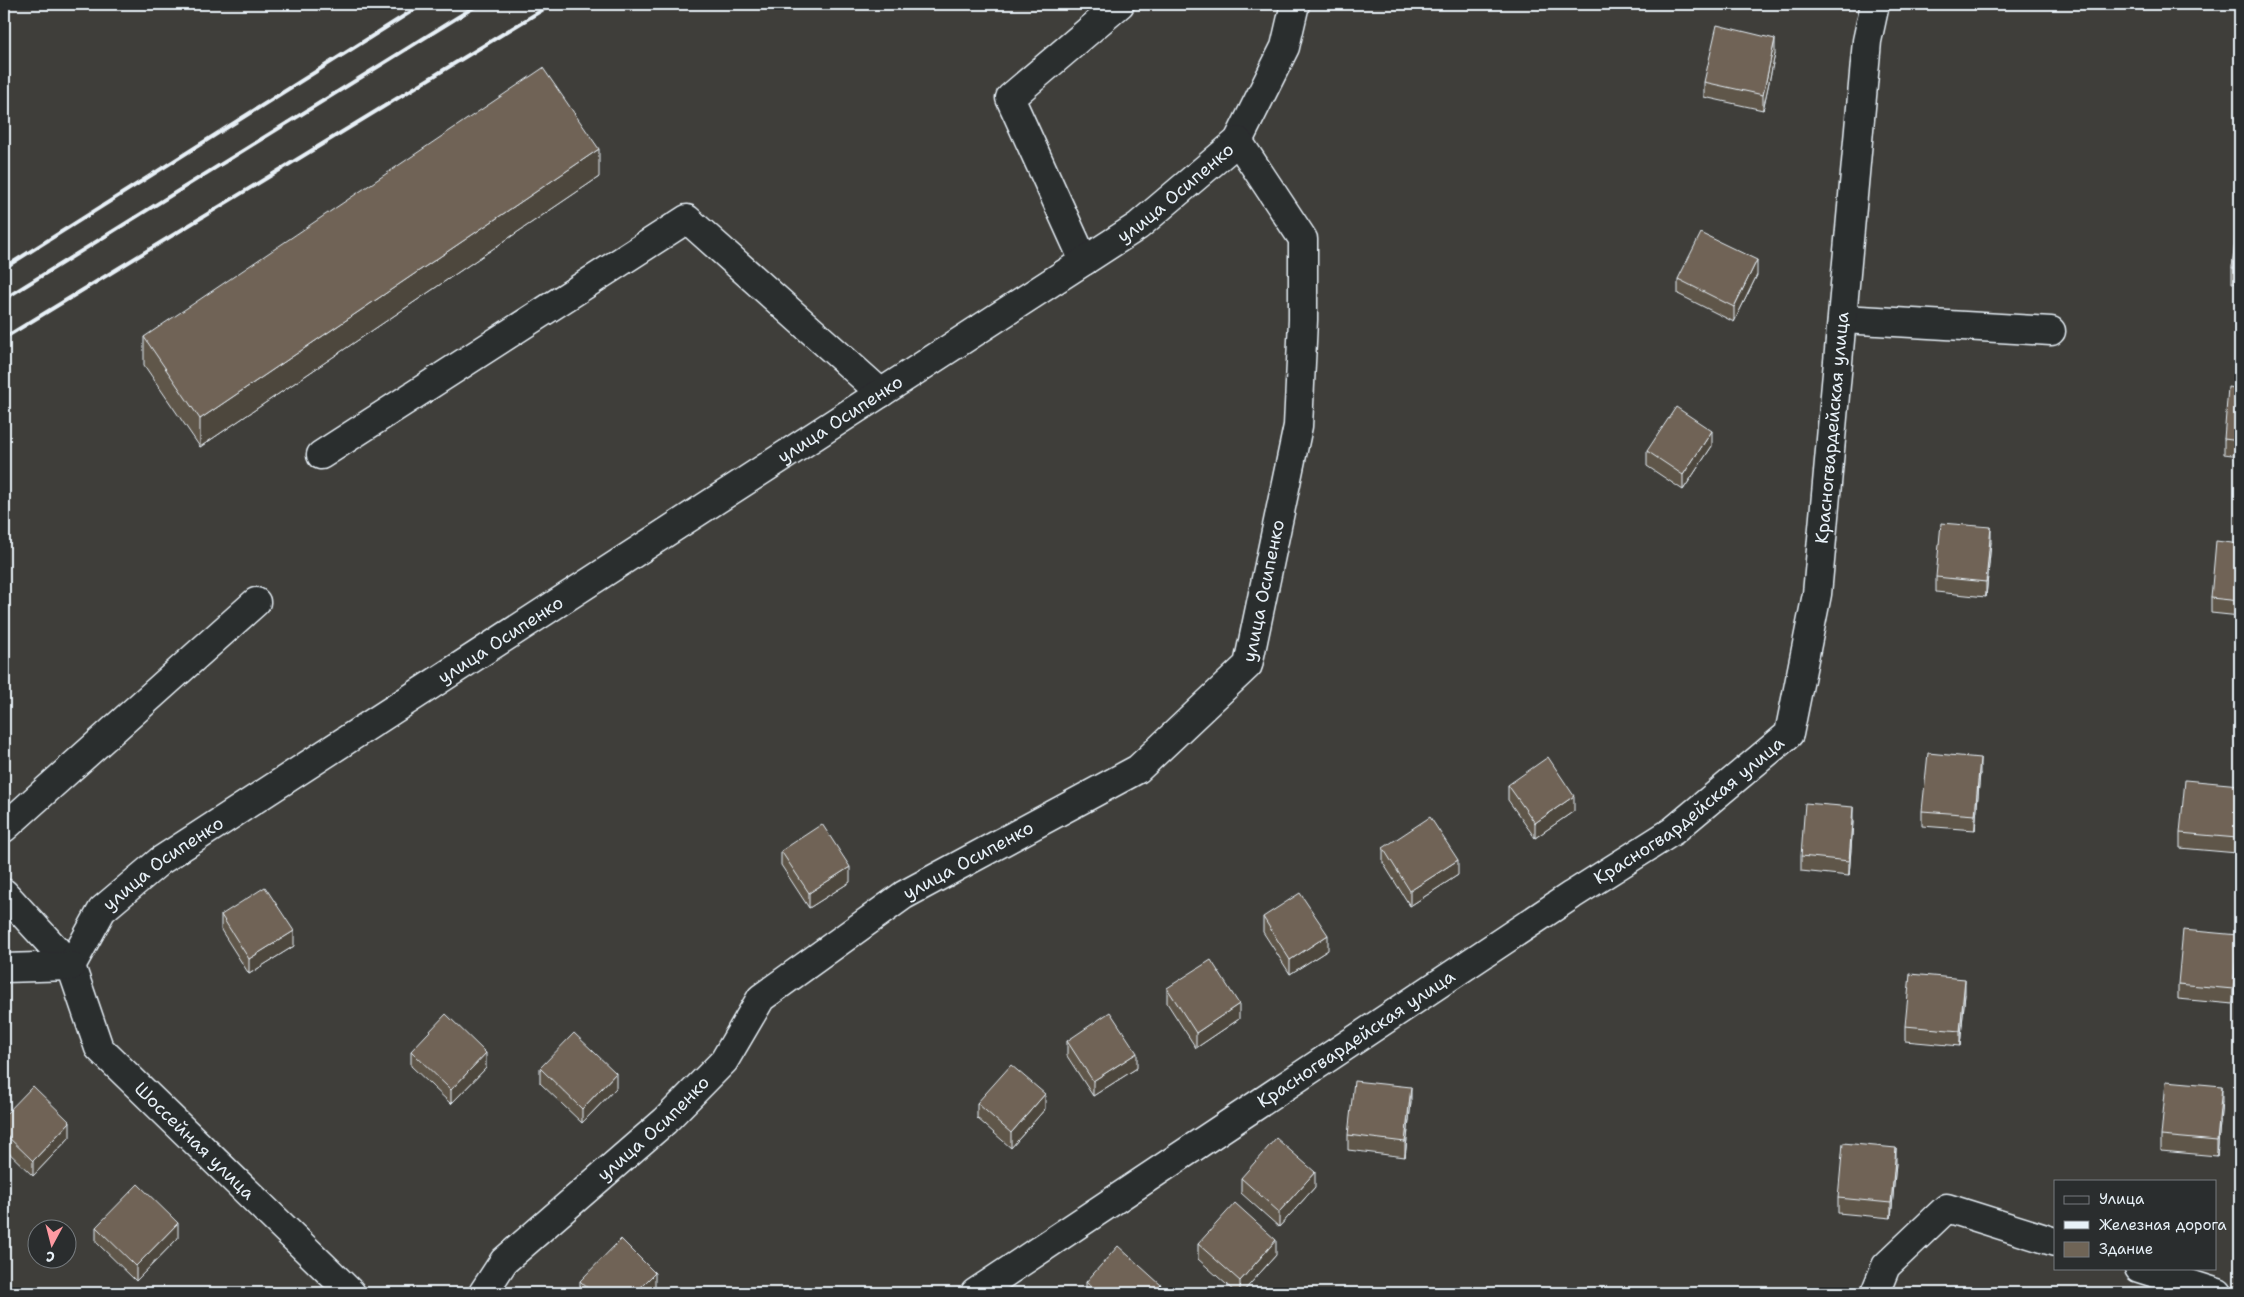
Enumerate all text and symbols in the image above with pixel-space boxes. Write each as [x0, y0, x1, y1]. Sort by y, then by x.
street label: улица Осипенко [1113, 138, 1239, 248]
street label: Красногвардейская улица [1810, 311, 1854, 545]
street label: улица Осипенко [773, 370, 908, 469]
street label: улица Осипенко [1237, 517, 1290, 664]
street label: улица Осипенко [433, 590, 568, 689]
street label: Красногвардейская улица [1589, 731, 1789, 890]
street label: улица Осипенко [98, 811, 228, 916]
street label: улица Осипенко [899, 816, 1038, 905]
street label: Красногвардейская улица [1253, 964, 1460, 1114]
street label: улица Осипенко [592, 1071, 715, 1187]
street label: Шоссейная улица [129, 1077, 260, 1205]
legend [2054, 1180, 2216, 1270]
text: Улица [2099, 1189, 2145, 1209]
text: Железная дорога [2099, 1215, 2227, 1235]
north arrow [28, 1220, 78, 1270]
text: Здание [2099, 1239, 2153, 1259]
text: С [45, 1247, 56, 1266]

